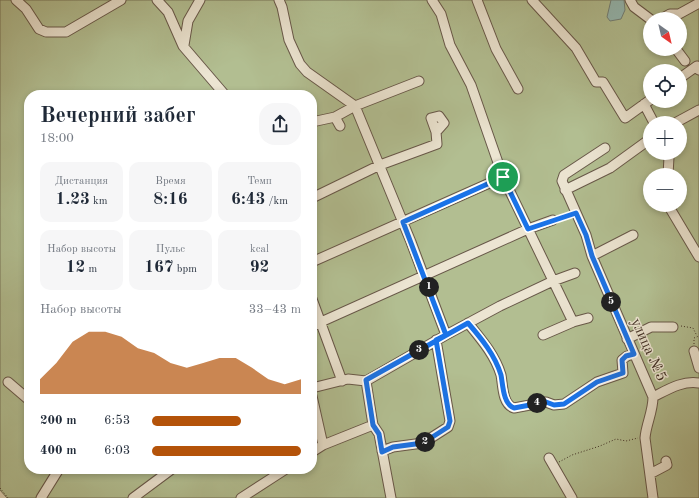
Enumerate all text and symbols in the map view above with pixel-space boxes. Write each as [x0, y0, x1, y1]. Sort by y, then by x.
north arrow [643, 12, 687, 56]
map controls [643, 12, 687, 212]
button: locate [643, 64, 687, 108]
button: share [259, 103, 301, 145]
text: Вечерний забег [40, 105, 196, 127]
button: + [643, 116, 687, 160]
text: 18:00 [40, 132, 74, 145]
pin [486, 160, 520, 194]
icon: arrive [492, 166, 514, 188]
button: − [643, 168, 687, 212]
text: Дистанция [55, 176, 108, 187]
text: Время [155, 176, 186, 187]
text: Темп [247, 176, 272, 187]
text: 1.23 [56, 191, 90, 208]
text: 8:16 [153, 191, 188, 208]
text: 6:43 [231, 191, 265, 208]
text: km [90, 196, 107, 207]
text: /km [265, 196, 288, 207]
text: Набор высоты [47, 244, 116, 255]
text: Пульс [156, 244, 185, 255]
text: kcal [250, 244, 269, 255]
text: 12 [66, 259, 85, 276]
text: 167 [144, 259, 174, 276]
text: 92 [250, 259, 269, 276]
text: m [85, 264, 97, 275]
text: bpm [174, 264, 197, 275]
pin: 1 [419, 277, 439, 297]
text: 1 [426, 281, 432, 292]
pin: 5 [601, 292, 621, 312]
text: 5 [608, 296, 614, 307]
text: Набор высоты [40, 303, 122, 316]
text: 33–43 m [249, 303, 301, 316]
street label: улица №5 [627, 316, 669, 384]
pin: 3 [409, 340, 429, 360]
text: 3 [416, 344, 422, 355]
pin: 4 [527, 393, 547, 413]
text: 4 [534, 397, 540, 408]
text: 200 m [40, 414, 77, 427]
text: 6:53 [104, 414, 130, 427]
pin: 2 [415, 432, 435, 452]
text: 2 [422, 436, 428, 447]
text: 400 m [40, 444, 77, 457]
text: 6:03 [104, 444, 130, 457]

